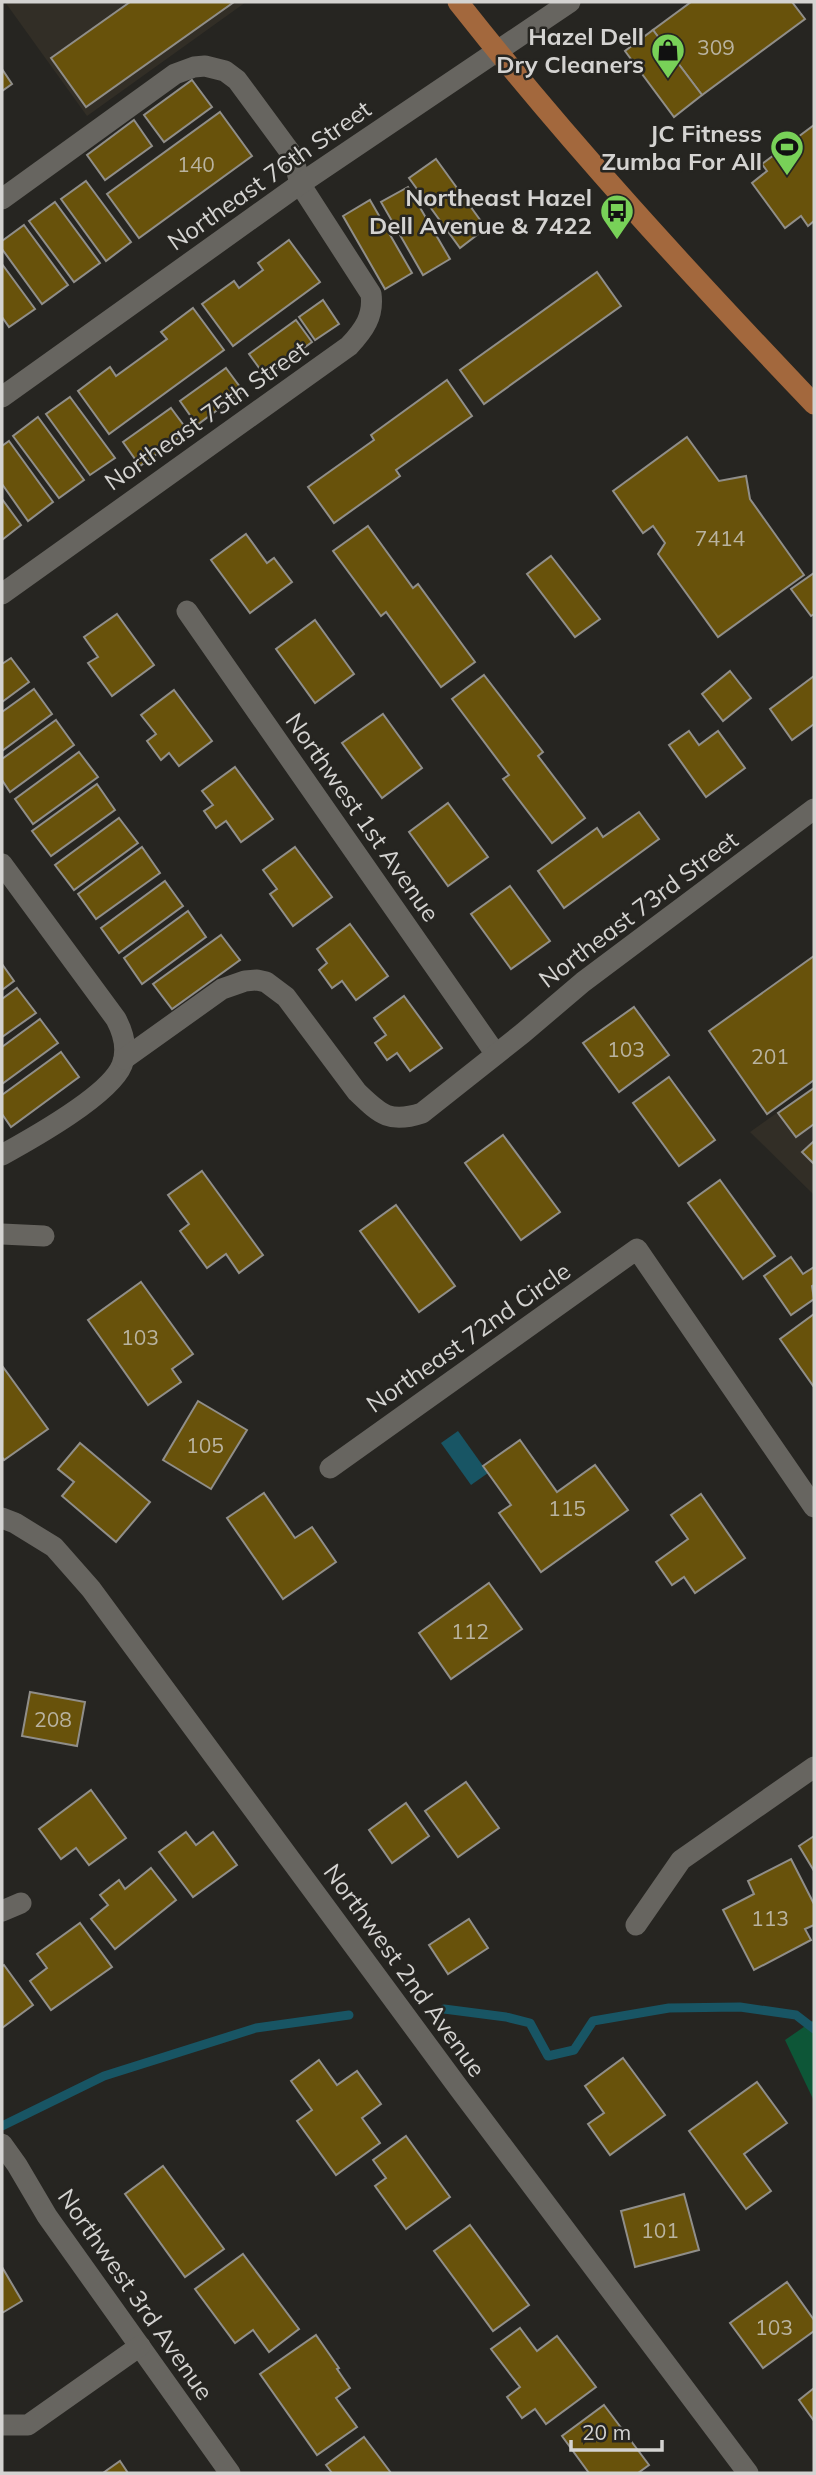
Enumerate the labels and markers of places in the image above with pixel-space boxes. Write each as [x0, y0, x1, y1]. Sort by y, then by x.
place label: Hazel Dell Dry Cleaners [496, 21, 644, 79]
shop icon: Hazel Dell Dry Cleaners [649, 31, 687, 80]
place label: JC Fitness Zumba For All [601, 118, 762, 176]
sports icon: JC Fitness Zumba For All [768, 128, 806, 177]
place label: Northeast Hazel Dell Avenue & 7422 [369, 182, 592, 240]
bus stop icon: Northeast Hazel Dell Avenue & 7422 [598, 192, 636, 241]

